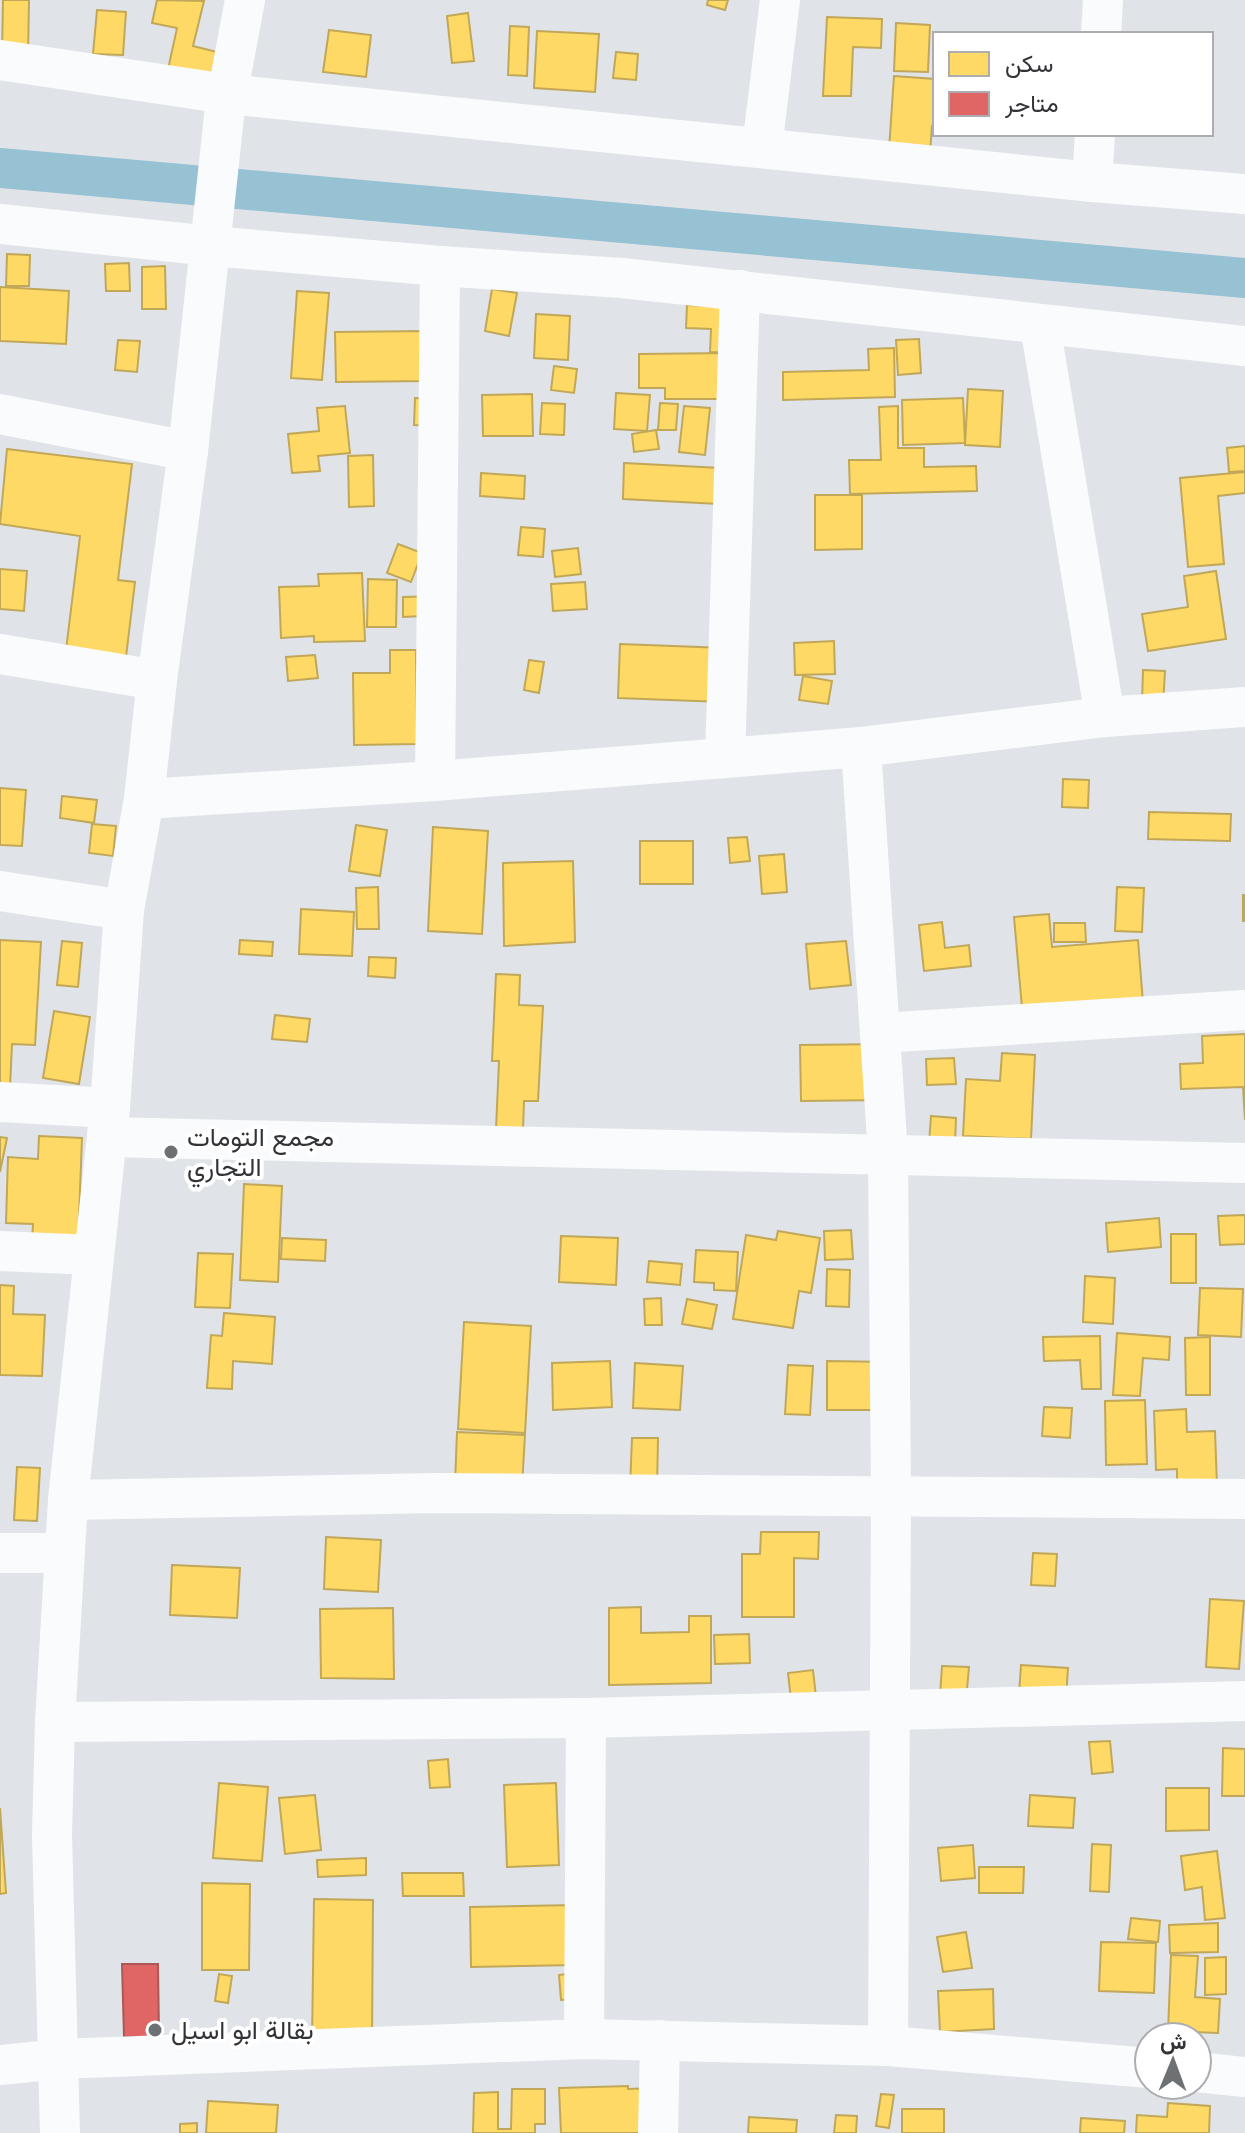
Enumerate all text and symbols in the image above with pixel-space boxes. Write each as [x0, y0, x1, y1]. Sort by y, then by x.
legend [933, 32, 1213, 136]
text: سكن [1005, 49, 1054, 78]
text: متاجر [1004, 89, 1059, 119]
place label: مجمع التومات التجاري [187, 1121, 334, 1188]
marker: مجمع التومات التجاري [162, 1143, 180, 1161]
place label: بقالة ابو اسيل [171, 2014, 314, 2046]
marker: بقالة ابو اسيل [146, 2021, 164, 2039]
north arrow [1133, 2021, 1213, 2101]
text: ش [1160, 2028, 1187, 2055]

